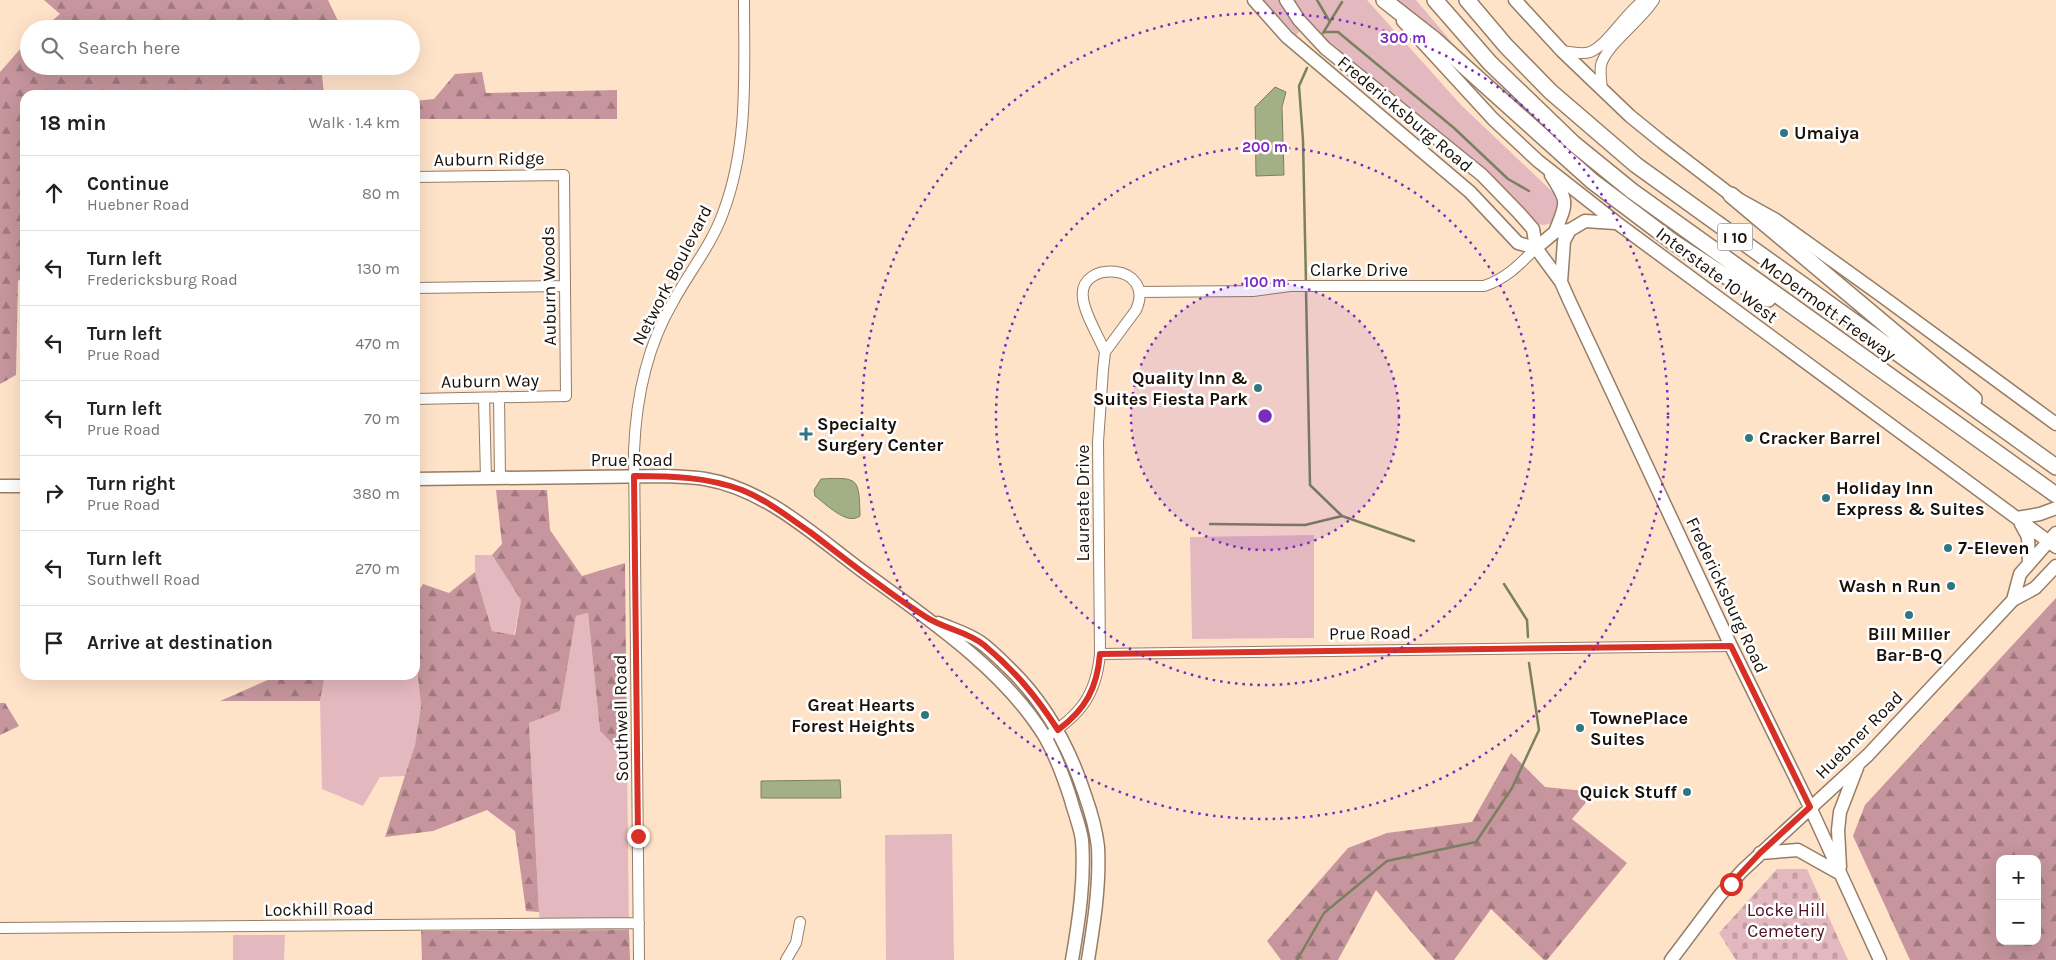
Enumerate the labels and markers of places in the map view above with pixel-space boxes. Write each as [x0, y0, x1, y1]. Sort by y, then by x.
place label: Umaiya [1794, 122, 1860, 144]
marker: Umaiya [1778, 127, 1790, 139]
place label: Quality Inn & Suites Fiesta Park [1093, 367, 1248, 410]
marker: Quality Inn & Suites Fiesta Park [1252, 382, 1264, 394]
centre of rings [1256, 407, 1274, 425]
place label: Specialty Surgery Center [817, 413, 943, 456]
marker: Specialty Surgery Center [799, 427, 813, 441]
place label: Cracker Barrel [1759, 427, 1881, 449]
marker: Cracker Barrel [1743, 432, 1755, 444]
place label: Holiday Inn Express & Suites [1836, 477, 1984, 520]
marker: Holiday Inn Express & Suites [1820, 492, 1832, 504]
place label: 7-Eleven [1958, 537, 2029, 559]
marker: 7-Eleven [1942, 542, 1954, 554]
place label: Wash n Run [1839, 575, 1941, 597]
marker: Wash n Run [1945, 580, 1957, 592]
marker: Bill Miller Bar-B-Q [1903, 609, 1915, 621]
place label: Bill Miller Bar-B-Q [1868, 623, 1950, 666]
place label: Great Hearts Forest Heights [791, 694, 915, 737]
place label: TownePlace Suites [1590, 707, 1688, 750]
marker: Great Hearts Forest Heights [919, 709, 931, 721]
marker: TownePlace Suites [1574, 722, 1586, 734]
place label: Quick Stuff [1580, 781, 1677, 803]
marker: Quick Stuff [1681, 786, 1693, 798]

